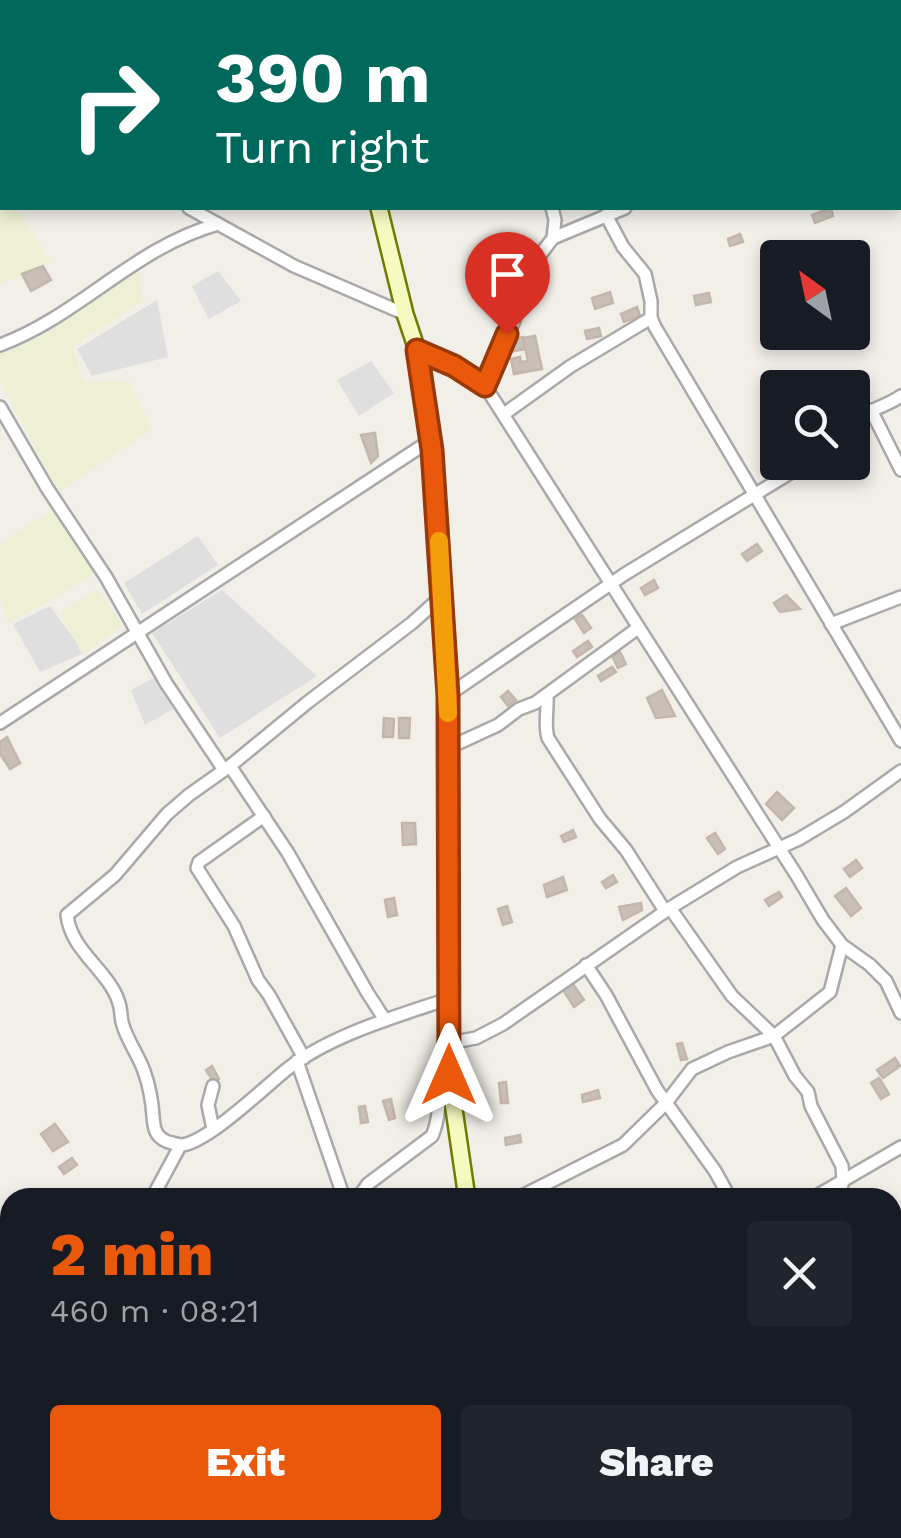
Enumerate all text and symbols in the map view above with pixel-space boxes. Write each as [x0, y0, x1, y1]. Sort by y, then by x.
text: 390 m [215, 37, 431, 119]
icon: right [50, 40, 180, 170]
text: Turn right [215, 121, 429, 174]
pin [465, 232, 550, 335]
north arrow [760, 240, 870, 350]
map controls [760, 240, 870, 480]
icon: arrive [480, 247, 535, 302]
button: search [760, 370, 870, 480]
position arrow [397, 1023, 501, 1127]
text: 2 min [50, 1219, 214, 1290]
button: close [747, 1221, 852, 1326]
text: 460 m · 08:21 [50, 1292, 260, 1330]
button: Exit [50, 1405, 441, 1520]
button: Share [461, 1405, 852, 1520]

